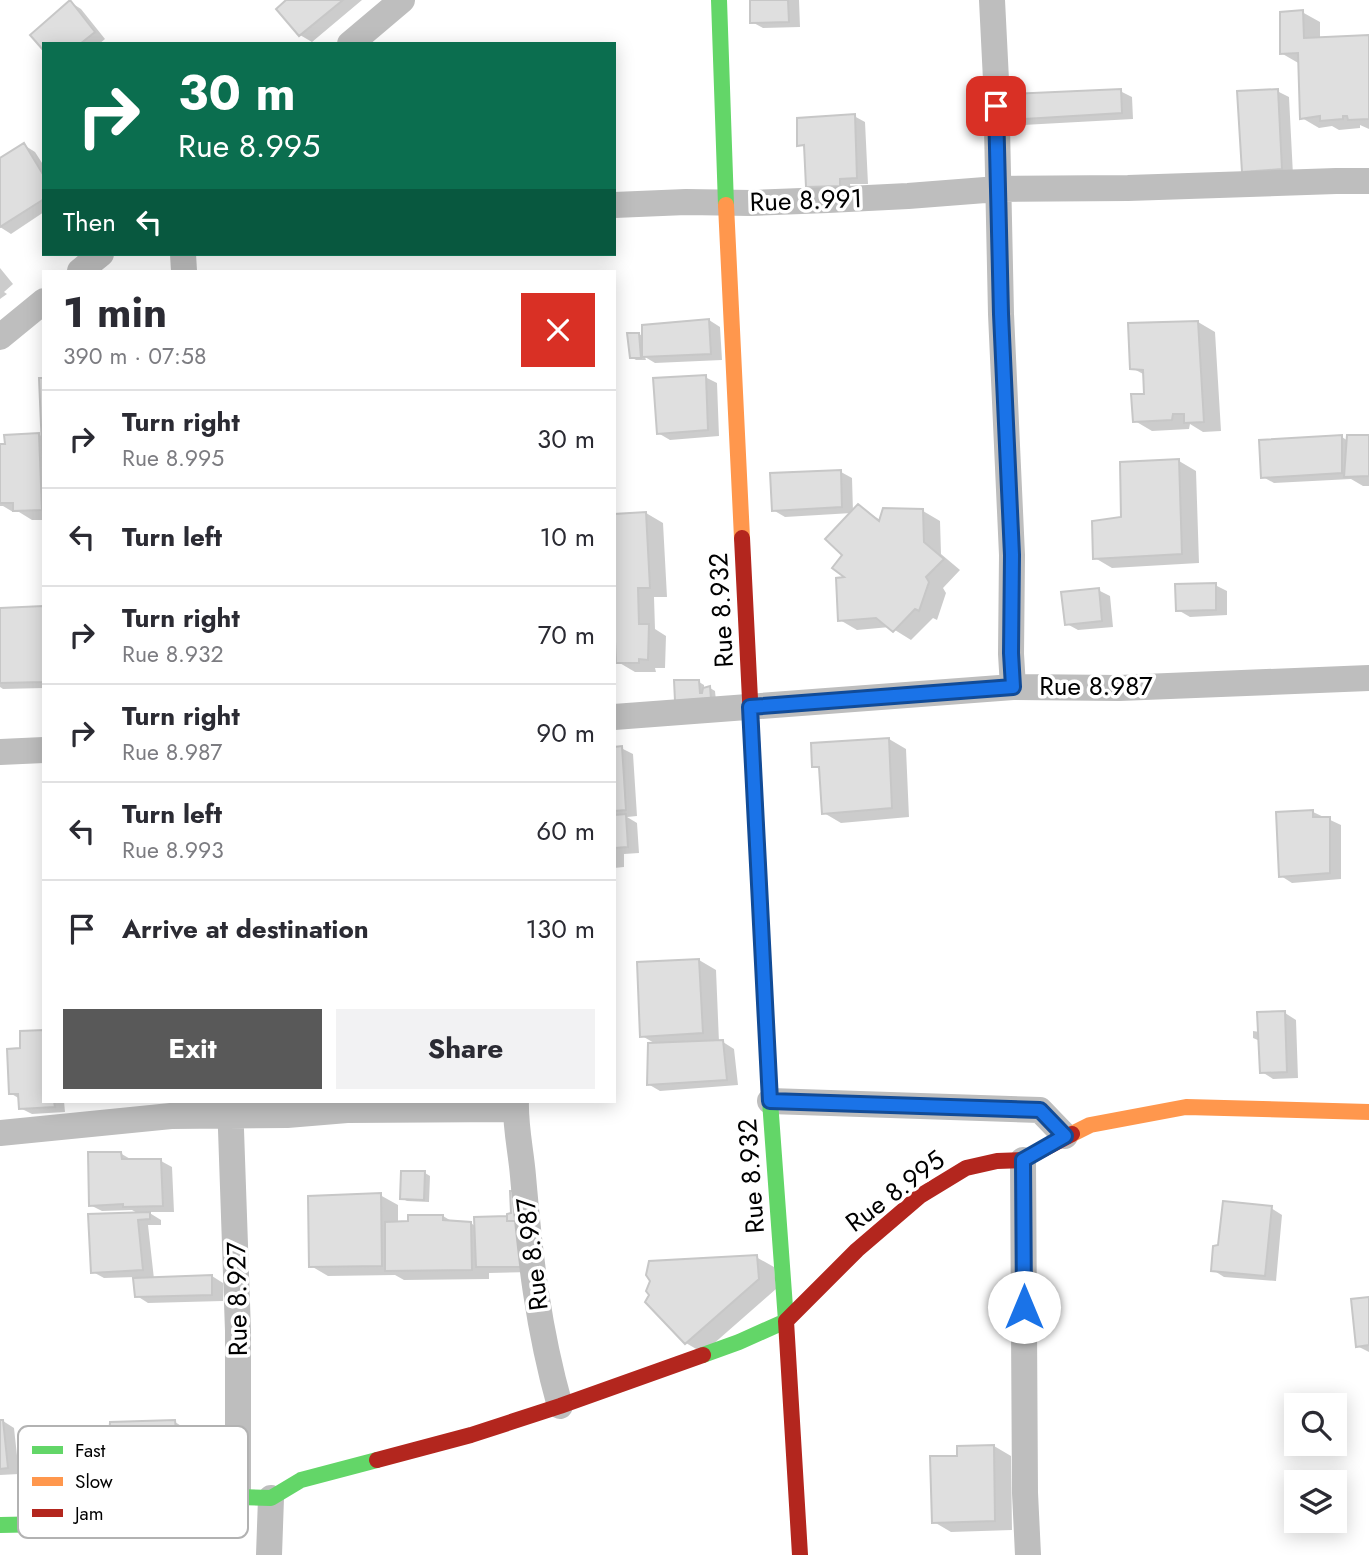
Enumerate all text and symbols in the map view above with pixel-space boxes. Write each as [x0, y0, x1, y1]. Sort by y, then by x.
text: 30 m [178, 58, 296, 128]
icon: right [63, 70, 154, 161]
pin [966, 76, 1026, 136]
icon: arrive [977, 87, 1015, 125]
text: Rue 8.995 [178, 123, 320, 169]
street label: Rue 8.991 [749, 179, 863, 221]
text: Then [63, 203, 116, 241]
icon: left [130, 203, 168, 241]
text: 1 min [63, 282, 167, 343]
button: close [521, 293, 595, 367]
text: 390 m · 07:58 [63, 339, 206, 373]
text: Turn right [122, 403, 240, 441]
icon: right [63, 420, 101, 458]
text: 30 m [537, 420, 595, 458]
text: Rue 8.995 [122, 441, 224, 475]
icon: left [63, 518, 101, 556]
text: Turn left [122, 518, 222, 556]
text: 10 m [540, 518, 595, 556]
street label: Rue 8.932 [699, 552, 743, 668]
text: Turn right [122, 599, 240, 637]
icon: right [63, 616, 101, 654]
text: 70 m [538, 616, 595, 654]
text: Rue 8.932 [122, 637, 224, 671]
street label: Rue 8.987 [1039, 667, 1153, 705]
text: Turn right [122, 697, 240, 735]
icon: right [63, 714, 101, 752]
text: 90 m [536, 714, 595, 752]
text: Rue 8.987 [122, 735, 222, 769]
text: Turn left [122, 795, 222, 833]
icon: left [63, 812, 101, 850]
text: 60 m [536, 812, 595, 850]
text: Rue 8.993 [122, 833, 224, 867]
icon: arrive [63, 910, 101, 948]
text: Arrive at destination [122, 910, 369, 948]
text: 130 m [525, 910, 595, 948]
button: Exit [63, 1009, 322, 1089]
button: Share [336, 1009, 595, 1089]
street label: Rue 8.932 [728, 1117, 774, 1235]
street label: Rue 8.995 [837, 1141, 953, 1241]
street label: Rue 8.987 [506, 1195, 558, 1313]
street label: Rue 8.927 [217, 1241, 257, 1357]
position arrow [987, 1270, 1061, 1344]
map controls [1284, 1393, 1347, 1533]
button: search [1284, 1393, 1347, 1456]
legend [18, 1426, 248, 1538]
text: Fast [75, 1437, 106, 1464]
text: Slow [75, 1468, 113, 1495]
button: layers [1284, 1470, 1347, 1533]
text: Jam [72, 1500, 104, 1527]

